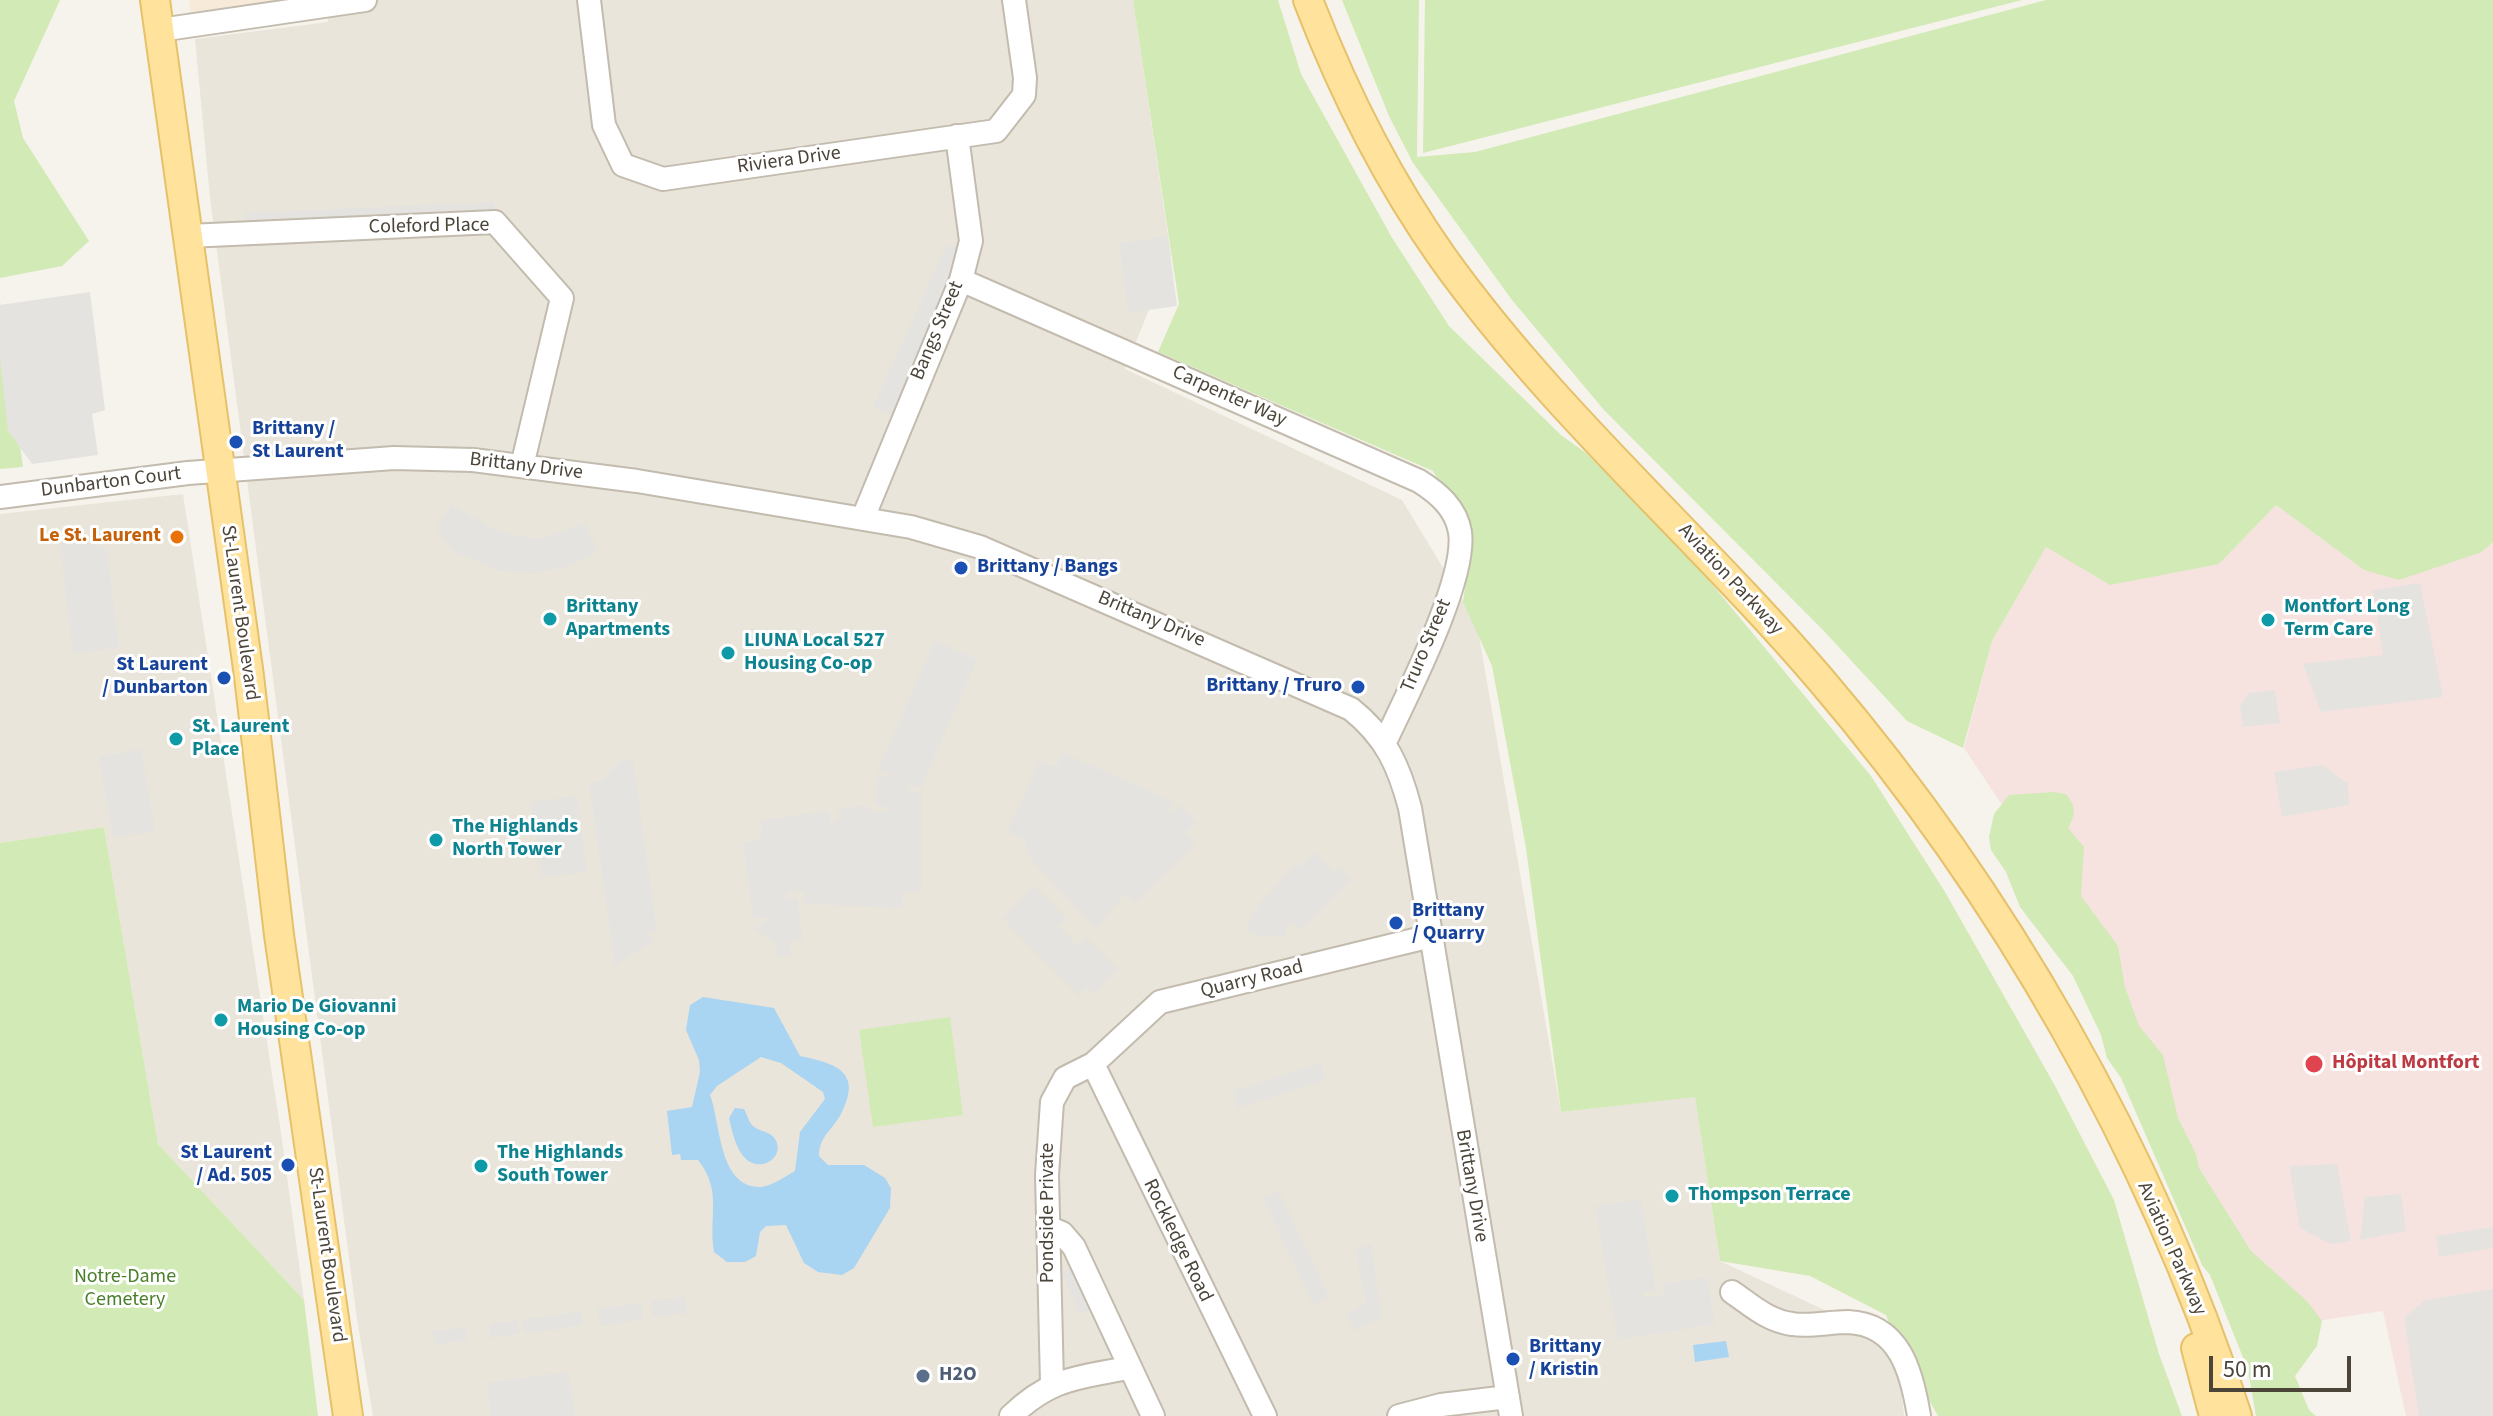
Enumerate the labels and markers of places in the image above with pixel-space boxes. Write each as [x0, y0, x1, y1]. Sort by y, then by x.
place label: Brittany / St Laurent [252, 418, 344, 465]
marker: Brittany / St Laurent [227, 433, 245, 451]
place label: Le St. Laurent [39, 525, 161, 549]
marker: Le St. Laurent [168, 528, 186, 546]
place label: Brittany / Bangs [977, 556, 1118, 580]
marker: Brittany / Bangs [952, 559, 970, 577]
place label: Brittany Apartments [566, 596, 670, 643]
place label: Montfort Long Term Care [2284, 596, 2410, 643]
marker: Brittany Apartments [541, 610, 559, 628]
marker: Montfort Long Term Care [2259, 611, 2277, 629]
place label: LIUNA Local 527 Housing Co-op [744, 630, 885, 677]
marker: LIUNA Local 527 Housing Co-op [719, 644, 737, 662]
place label: St Laurent / Dunbarton [102, 654, 208, 701]
marker: St Laurent / Dunbarton [215, 669, 233, 687]
place label: Brittany / Truro [1206, 675, 1342, 699]
marker: Brittany / Truro [1349, 678, 1367, 696]
place label: St. Laurent Place [192, 716, 289, 763]
marker: St. Laurent Place [167, 730, 185, 748]
place label: The Highlands North Tower [452, 816, 578, 863]
marker: The Highlands North Tower [427, 831, 445, 849]
place label: Brittany / Quarry [1412, 900, 1485, 947]
marker: Brittany / Quarry [1387, 914, 1405, 932]
place label: Mario De Giovanni Housing Co-op [237, 996, 397, 1043]
marker: Mario De Giovanni Housing Co-op [212, 1011, 230, 1029]
place label: Hôpital Montfort [2332, 1052, 2480, 1076]
marker: Hôpital Montfort [2303, 1053, 2325, 1075]
place label: St Laurent / Ad. 505 [180, 1142, 272, 1189]
place label: The Highlands South Tower [497, 1142, 623, 1189]
marker: St Laurent / Ad. 505 [279, 1156, 297, 1174]
marker: The Highlands South Tower [472, 1157, 490, 1175]
place label: Thompson Terrace [1688, 1184, 1851, 1208]
marker: Thompson Terrace [1663, 1187, 1681, 1205]
place label: Brittany / Kristin [1529, 1336, 1601, 1383]
marker: Brittany / Kristin [1504, 1350, 1522, 1368]
place label: H2O [939, 1364, 977, 1388]
marker: H2O [914, 1367, 932, 1385]

